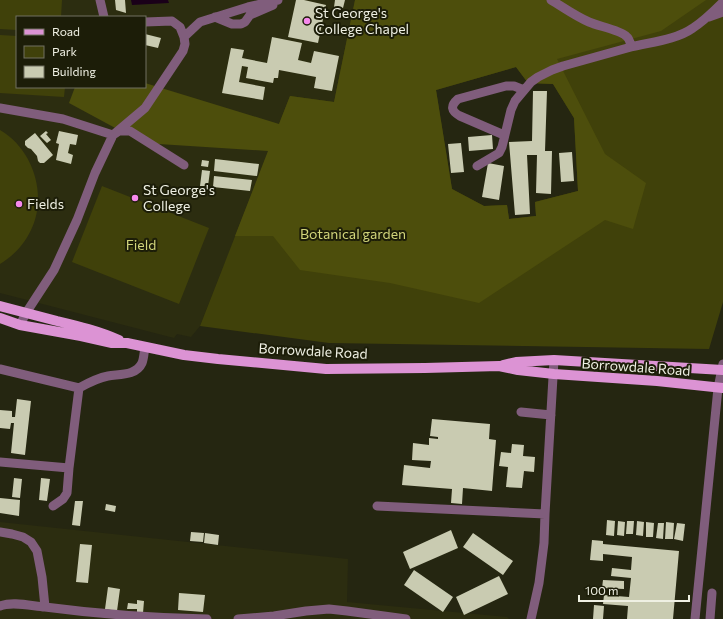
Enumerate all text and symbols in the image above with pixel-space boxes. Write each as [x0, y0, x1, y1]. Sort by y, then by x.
place label: St George's College Chapel [315, 4, 409, 37]
legend [16, 16, 146, 88]
marker: St George's College Chapel [302, 16, 312, 26]
text: Road [52, 24, 80, 38]
text: Park [52, 44, 78, 58]
text: Building [52, 64, 96, 78]
place label: St George's College [143, 181, 215, 214]
marker: St George's College [130, 193, 140, 203]
place label: Fields [27, 195, 64, 212]
marker: Fields [14, 199, 24, 209]
park label: Botanical garden [300, 225, 406, 242]
park label: Field [126, 236, 156, 253]
street label: Borrowdale Road [258, 339, 368, 362]
street label: Borrowdale Road [581, 354, 691, 379]
scale bar [579, 577, 689, 603]
text: 100 m [585, 583, 619, 597]

